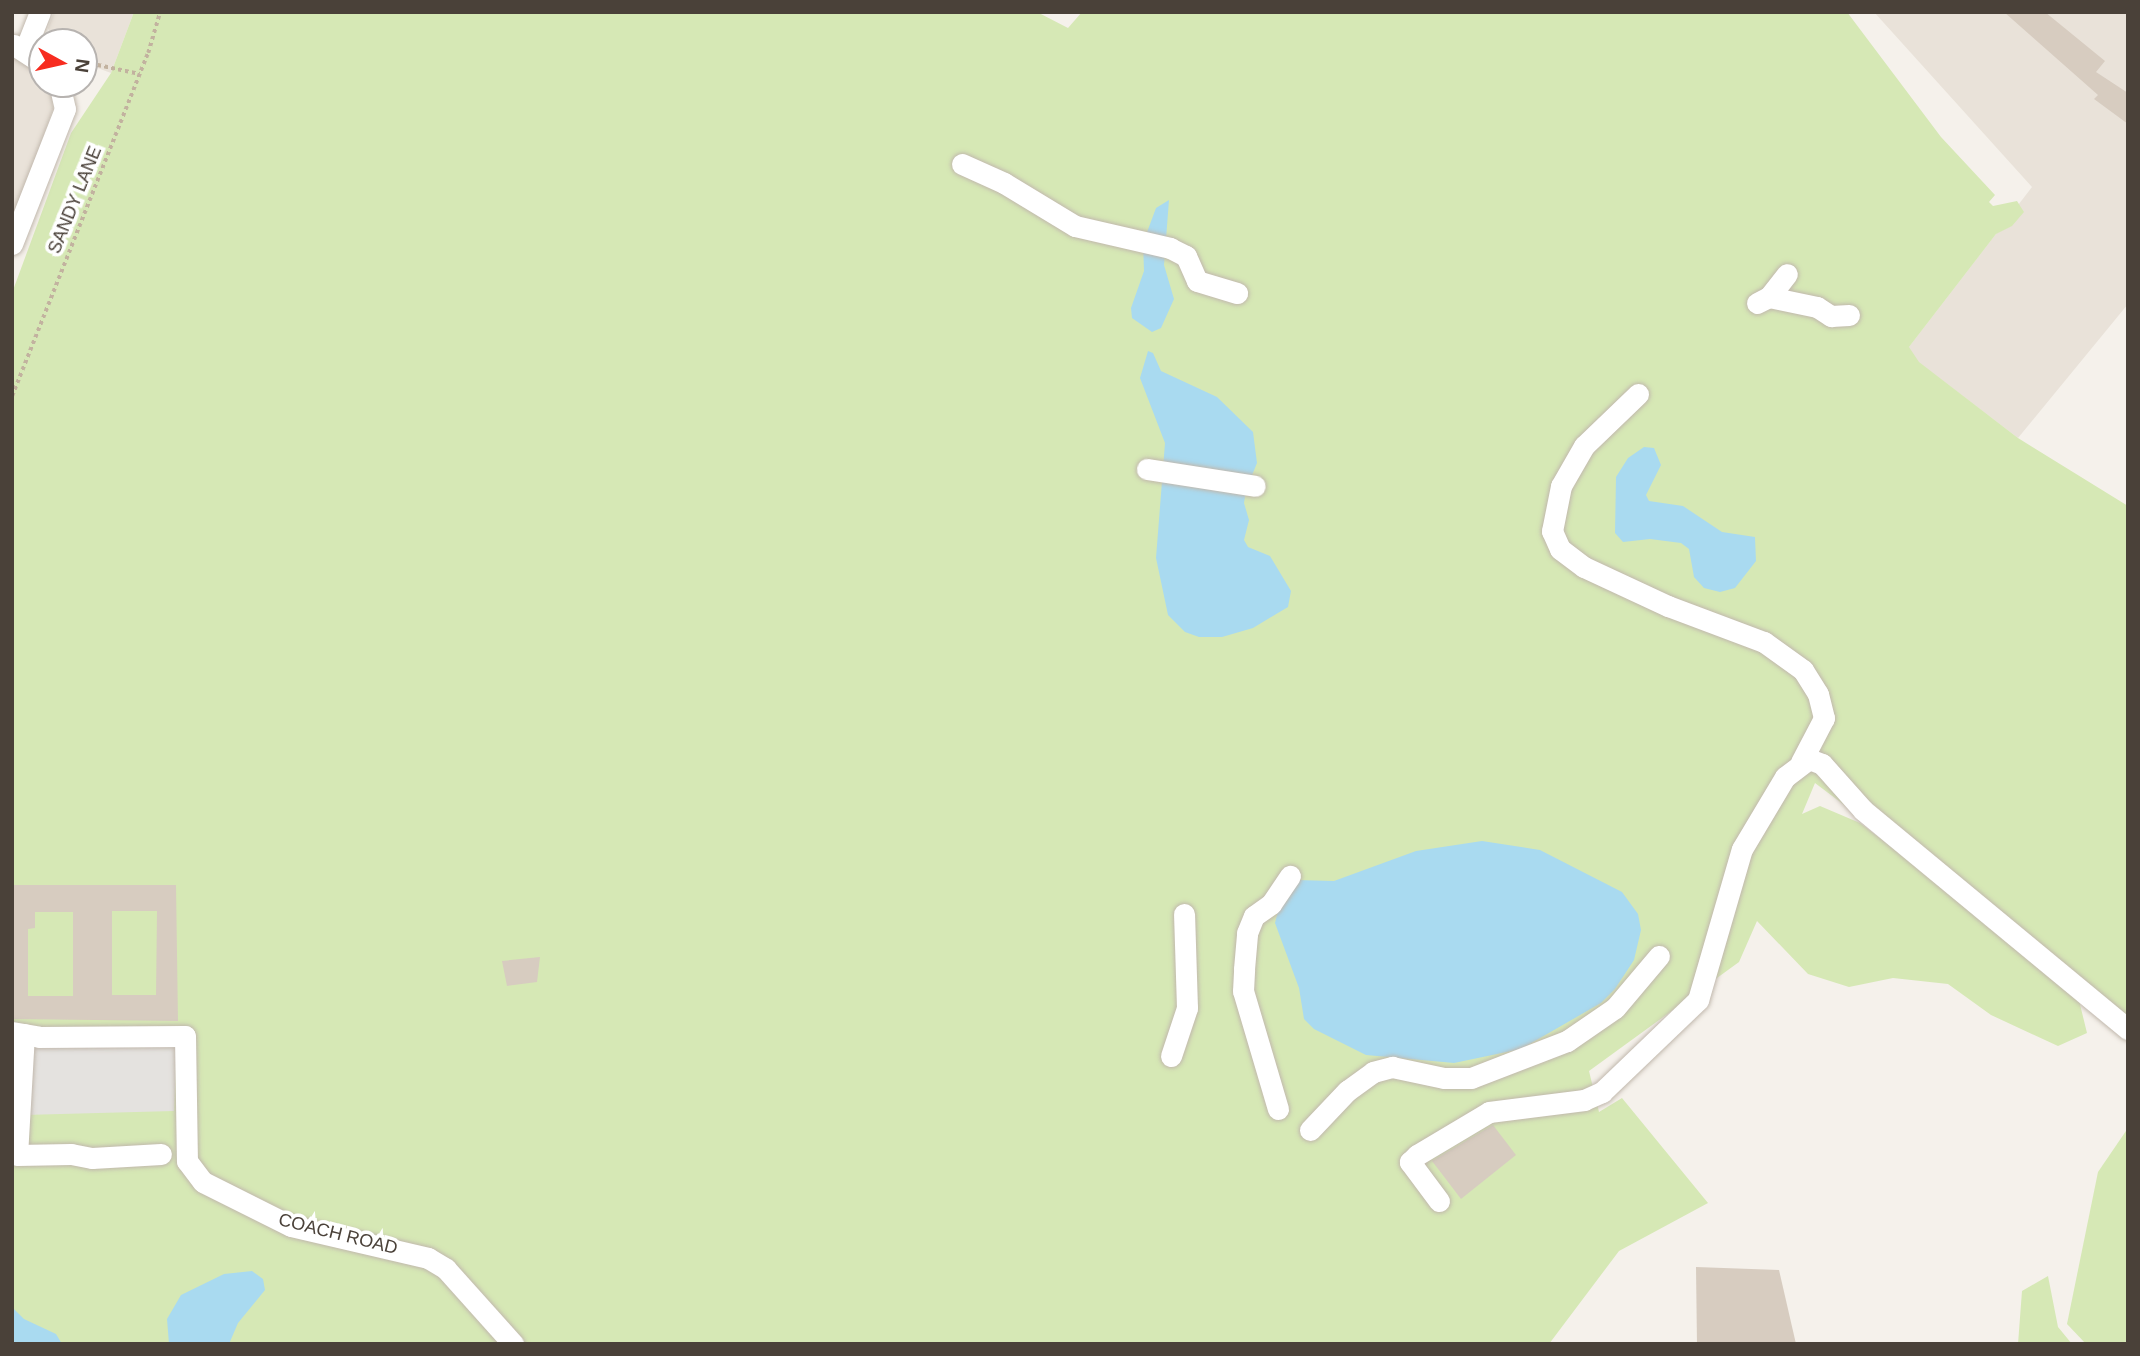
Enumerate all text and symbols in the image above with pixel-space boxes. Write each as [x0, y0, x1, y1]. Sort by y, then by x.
north arrow [28, 28, 98, 98]
text: N [71, 57, 94, 74]
street label: SANDY LANE [44, 143, 106, 257]
street label: COACH ROAD [276, 1209, 400, 1259]

